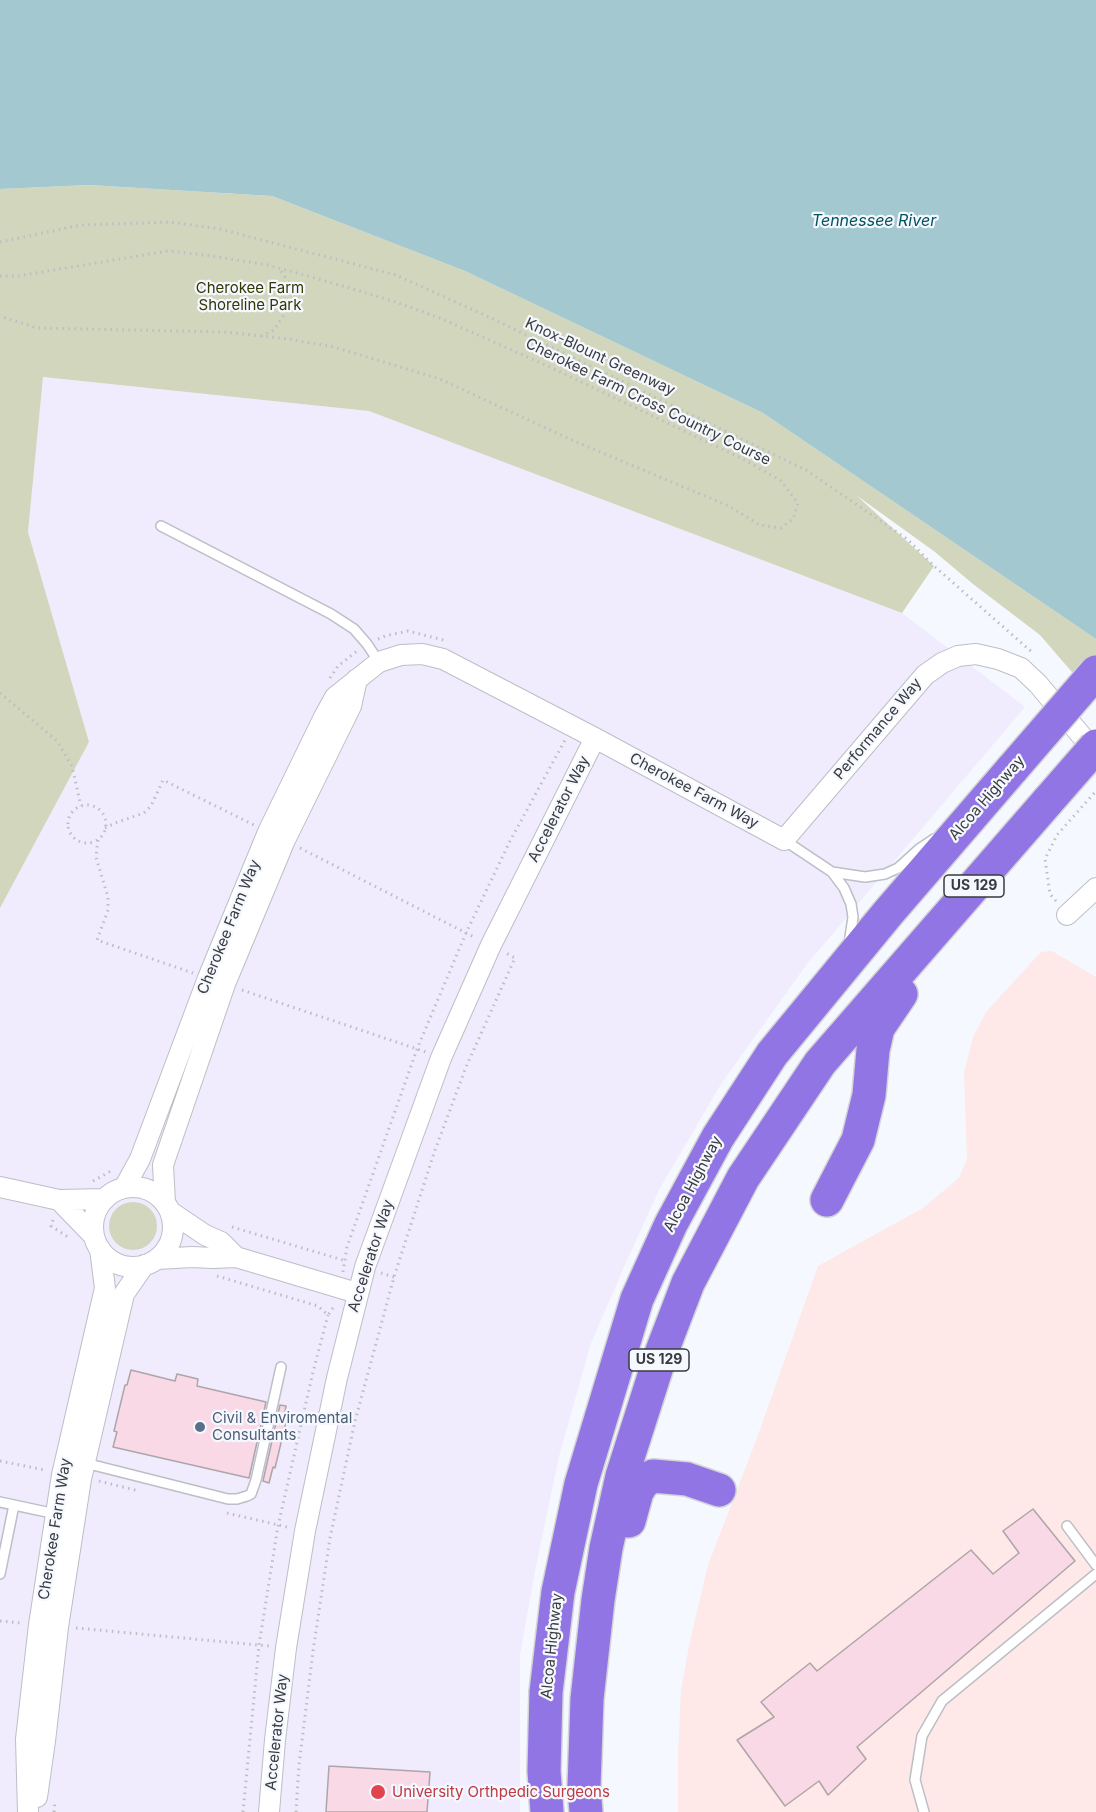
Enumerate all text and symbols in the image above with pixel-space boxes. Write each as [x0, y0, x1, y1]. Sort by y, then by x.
water label: Tennessee River [812, 211, 936, 231]
park label: Cherokee Farm Shoreline Park [196, 279, 304, 314]
street label: Knox-Blount Greenway [522, 314, 678, 400]
street label: Cherokee Farm Cross Country Course [523, 335, 773, 469]
street label: Performance Way [830, 675, 926, 783]
street label: Cherokee Farm Way [626, 749, 762, 833]
street label: Alcoa Highway [945, 752, 1029, 844]
street label: Accelerator Way [524, 753, 594, 865]
street label: Cherokee Farm Way [194, 857, 264, 997]
road number: US 129 [944, 875, 1004, 897]
street label: Alcoa Highway [660, 1133, 726, 1235]
street label: Accelerator Way [344, 1198, 398, 1314]
road number: US 129 [629, 1349, 689, 1371]
place label: Civil & Enviromental Consultants [212, 1409, 352, 1444]
marker: Civil & Enviromental Consultants [193, 1420, 207, 1434]
street label: Cherokee Farm Way [35, 1457, 75, 1601]
street label: Alcoa Highway [538, 1592, 566, 1700]
street label: Accelerator Way [262, 1673, 292, 1791]
marker: University Orthpedic Surgeons [369, 1783, 387, 1801]
place label: University Orthpedic Surgeons [392, 1783, 610, 1801]

